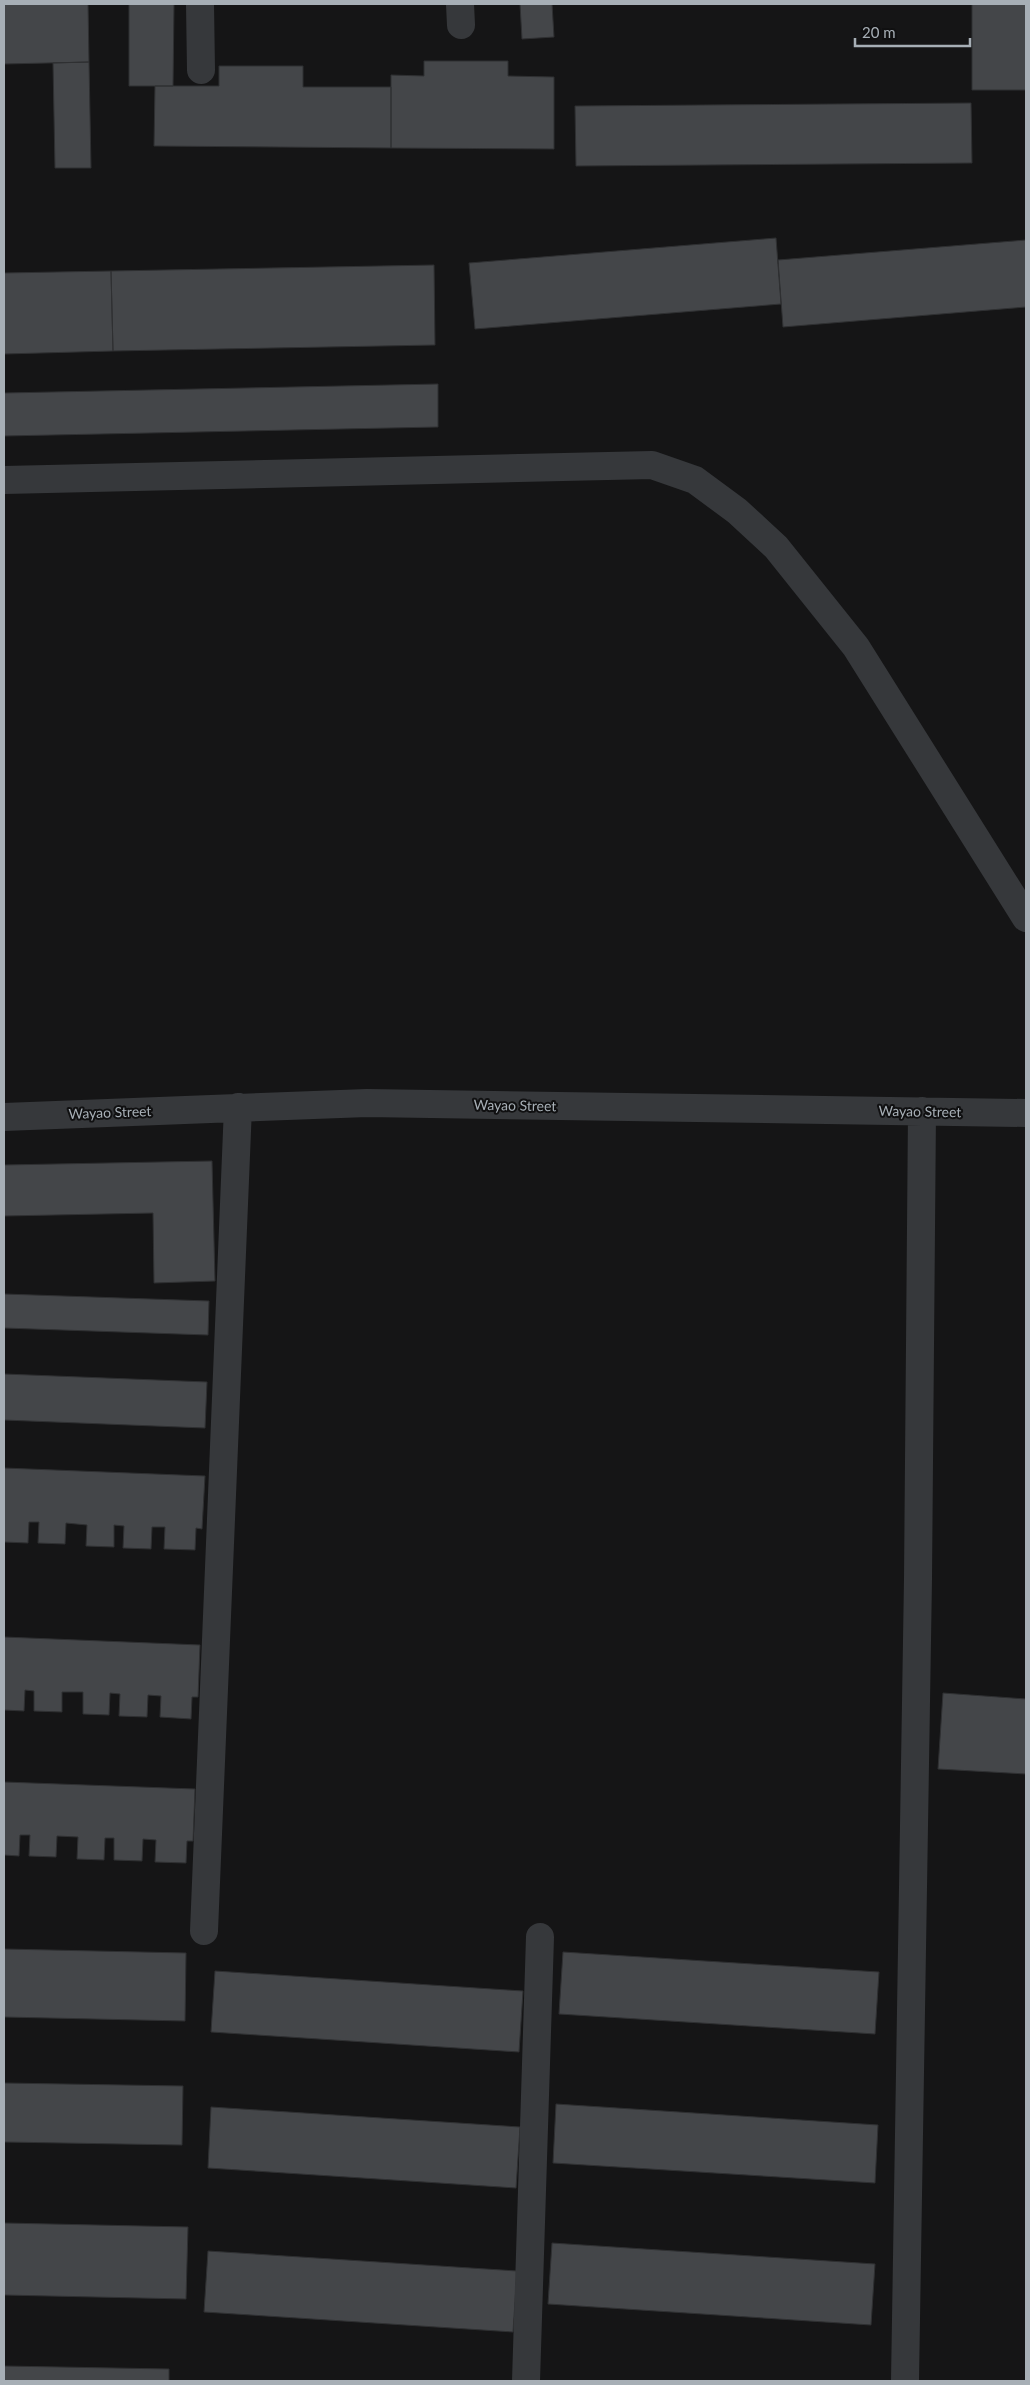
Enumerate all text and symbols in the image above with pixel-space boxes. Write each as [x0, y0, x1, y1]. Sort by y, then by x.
scale bar [855, 15, 970, 47]
text: 20 m [862, 23, 896, 41]
street label: Wayao Street [473, 1096, 557, 1114]
street label: Wayao Street [68, 1102, 152, 1122]
street label: Wayao Street [878, 1102, 962, 1120]

